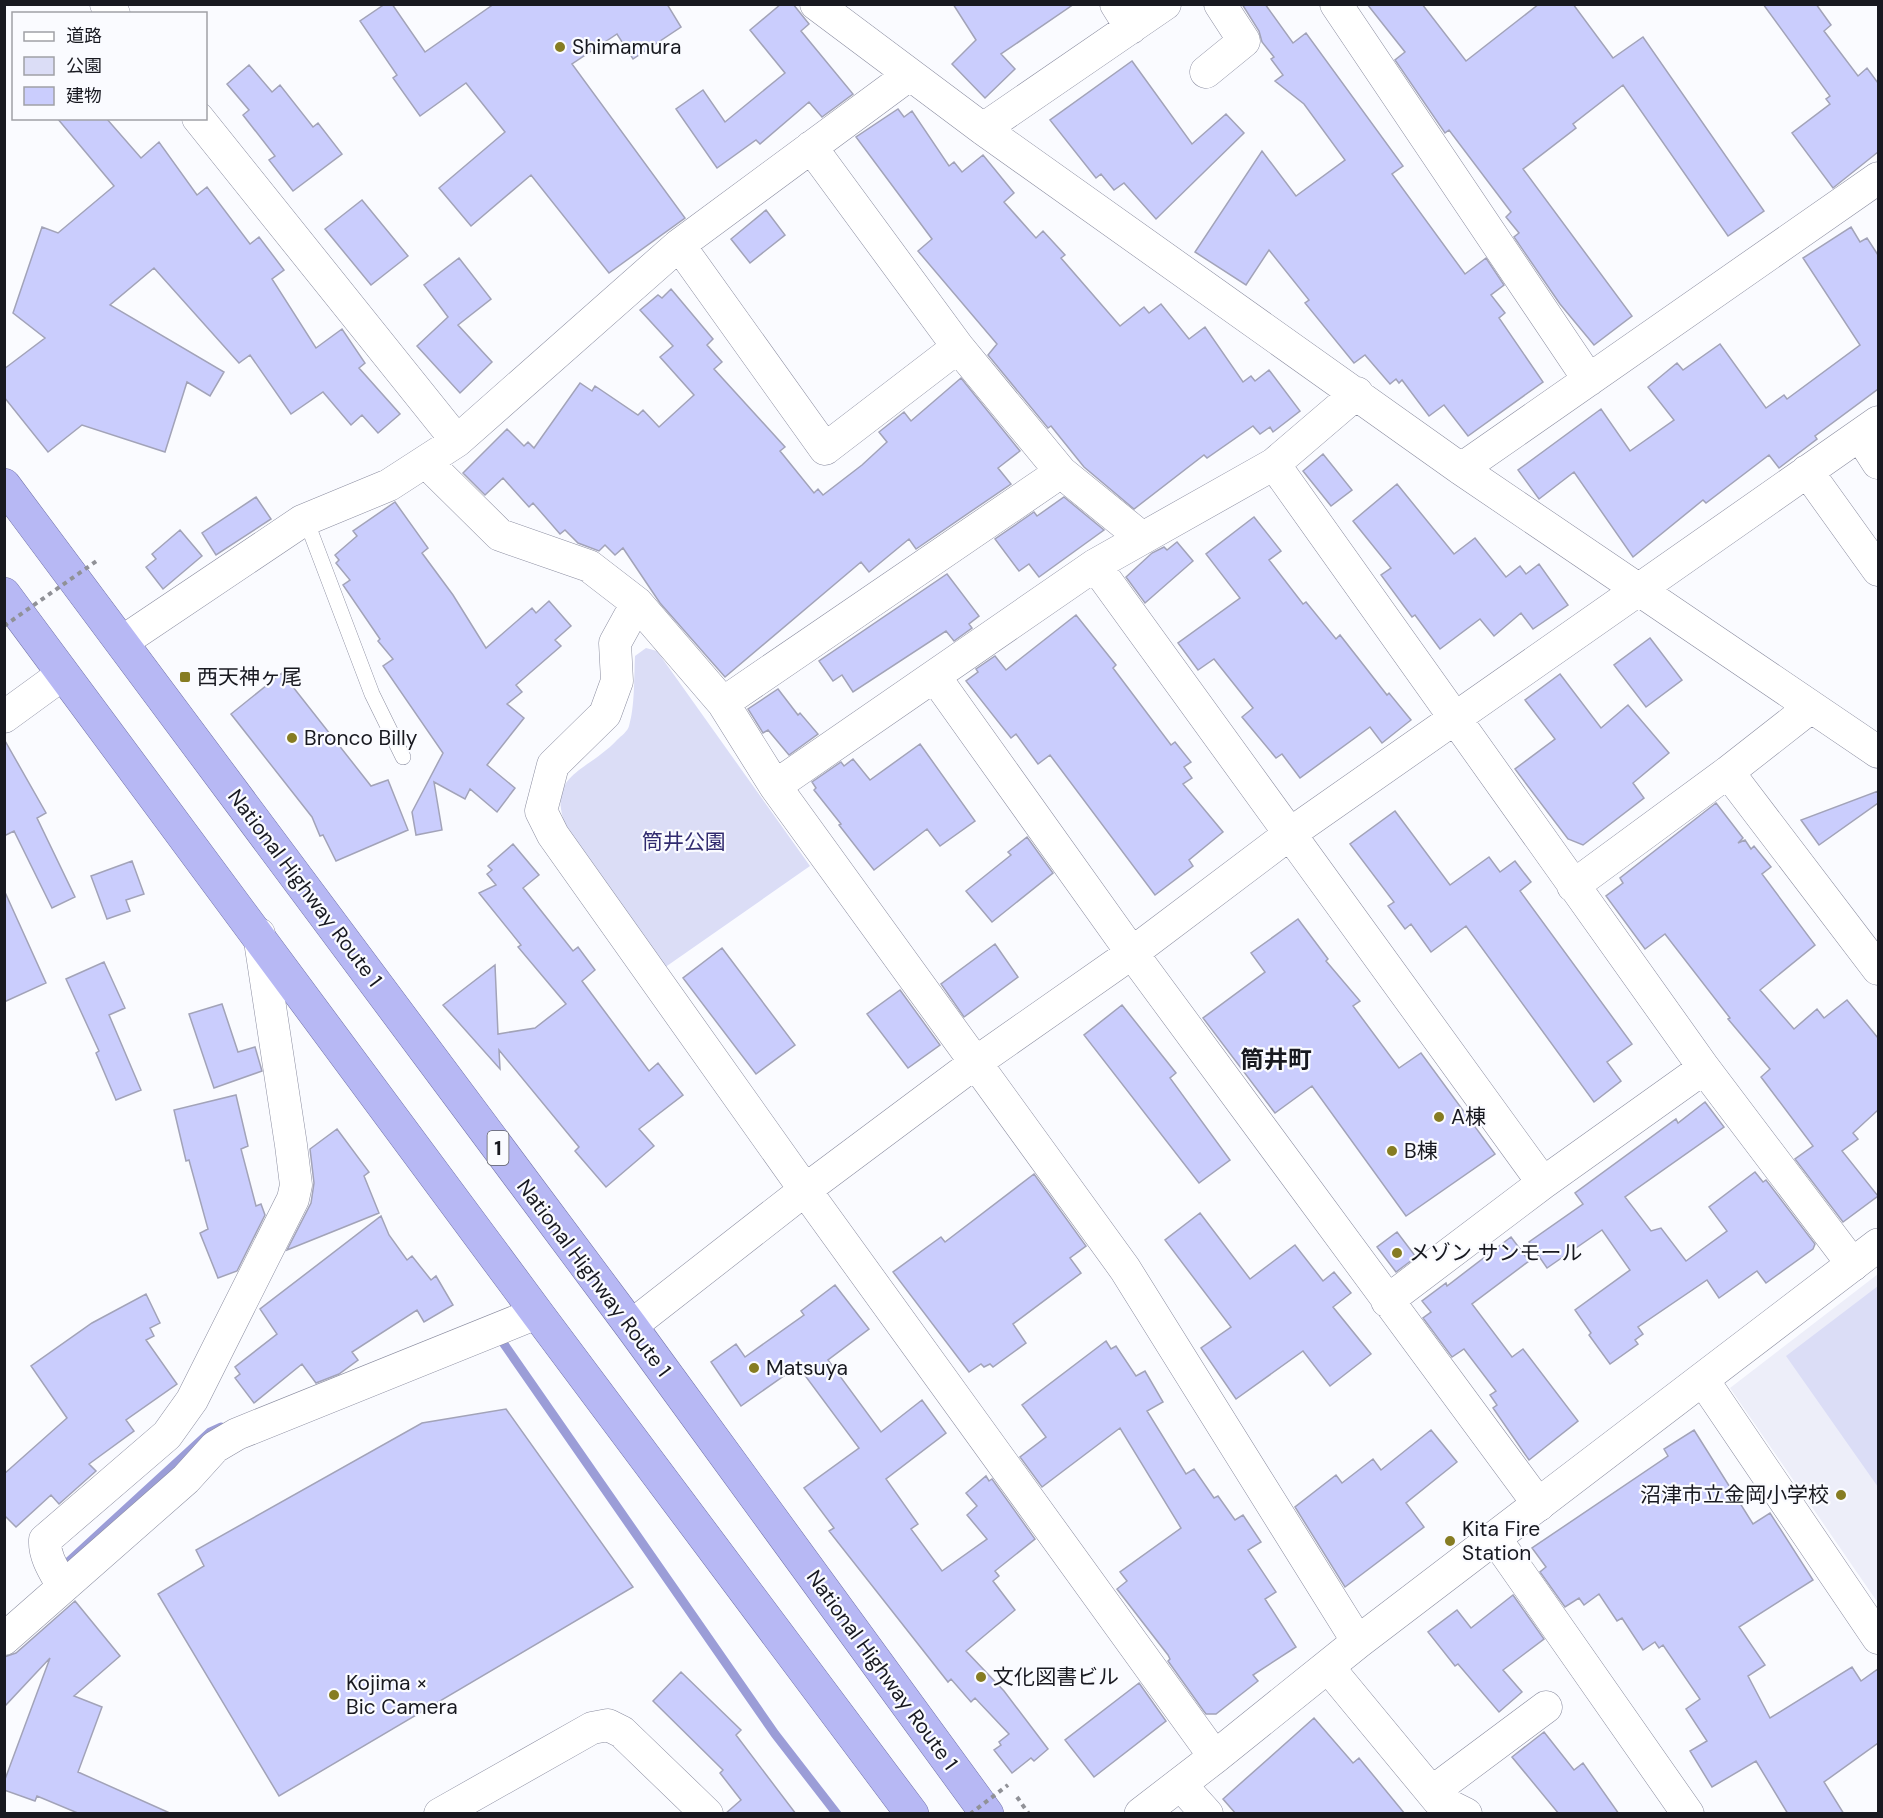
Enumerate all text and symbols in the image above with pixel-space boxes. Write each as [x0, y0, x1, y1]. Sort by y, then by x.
legend [12, 12, 207, 120]
text: 道路 [66, 24, 102, 48]
place label: Shimamura [572, 33, 681, 61]
marker: Shimamura [553, 40, 567, 54]
text: 公園 [66, 54, 102, 78]
text: 建物 [66, 84, 102, 108]
place label: 西天神ヶ尾 [197, 663, 302, 691]
marker: 西天神ヶ尾 [178, 670, 192, 684]
place label: Bronco Billy [304, 724, 418, 752]
marker: Bronco Billy [285, 731, 299, 745]
street label: National Highway Route 1 [221, 783, 389, 993]
park label: 筒井公園 [642, 828, 726, 856]
district label: 筒井町 [1240, 1044, 1312, 1075]
place label: A棟 [1451, 1103, 1486, 1131]
marker: A棟 [1432, 1110, 1446, 1124]
road number: 1 [488, 1131, 508, 1165]
place label: B棟 [1404, 1137, 1438, 1165]
marker: B棟 [1385, 1144, 1399, 1158]
street label: National Highway Route 1 [510, 1173, 678, 1383]
place label: メゾン サンモール [1409, 1239, 1583, 1267]
marker: メゾン サンモール [1390, 1246, 1404, 1260]
place label: Matsuya [766, 1354, 848, 1382]
marker: Matsuya [747, 1361, 761, 1375]
place label: 沼津市立金岡小学校 [1640, 1481, 1829, 1509]
marker: 沼津市立金岡小学校 [1834, 1488, 1848, 1502]
place label: Kita Fire Station [1462, 1515, 1540, 1567]
marker: Kita Fire Station [1443, 1534, 1457, 1548]
street label: National Highway Route 1 [800, 1564, 964, 1776]
place label: 文化図書ビル [993, 1663, 1119, 1691]
place label: Kojima × Bic Camera [346, 1669, 458, 1721]
marker: 文化図書ビル [974, 1670, 988, 1684]
marker: Kojima × Bic Camera [327, 1688, 341, 1702]

